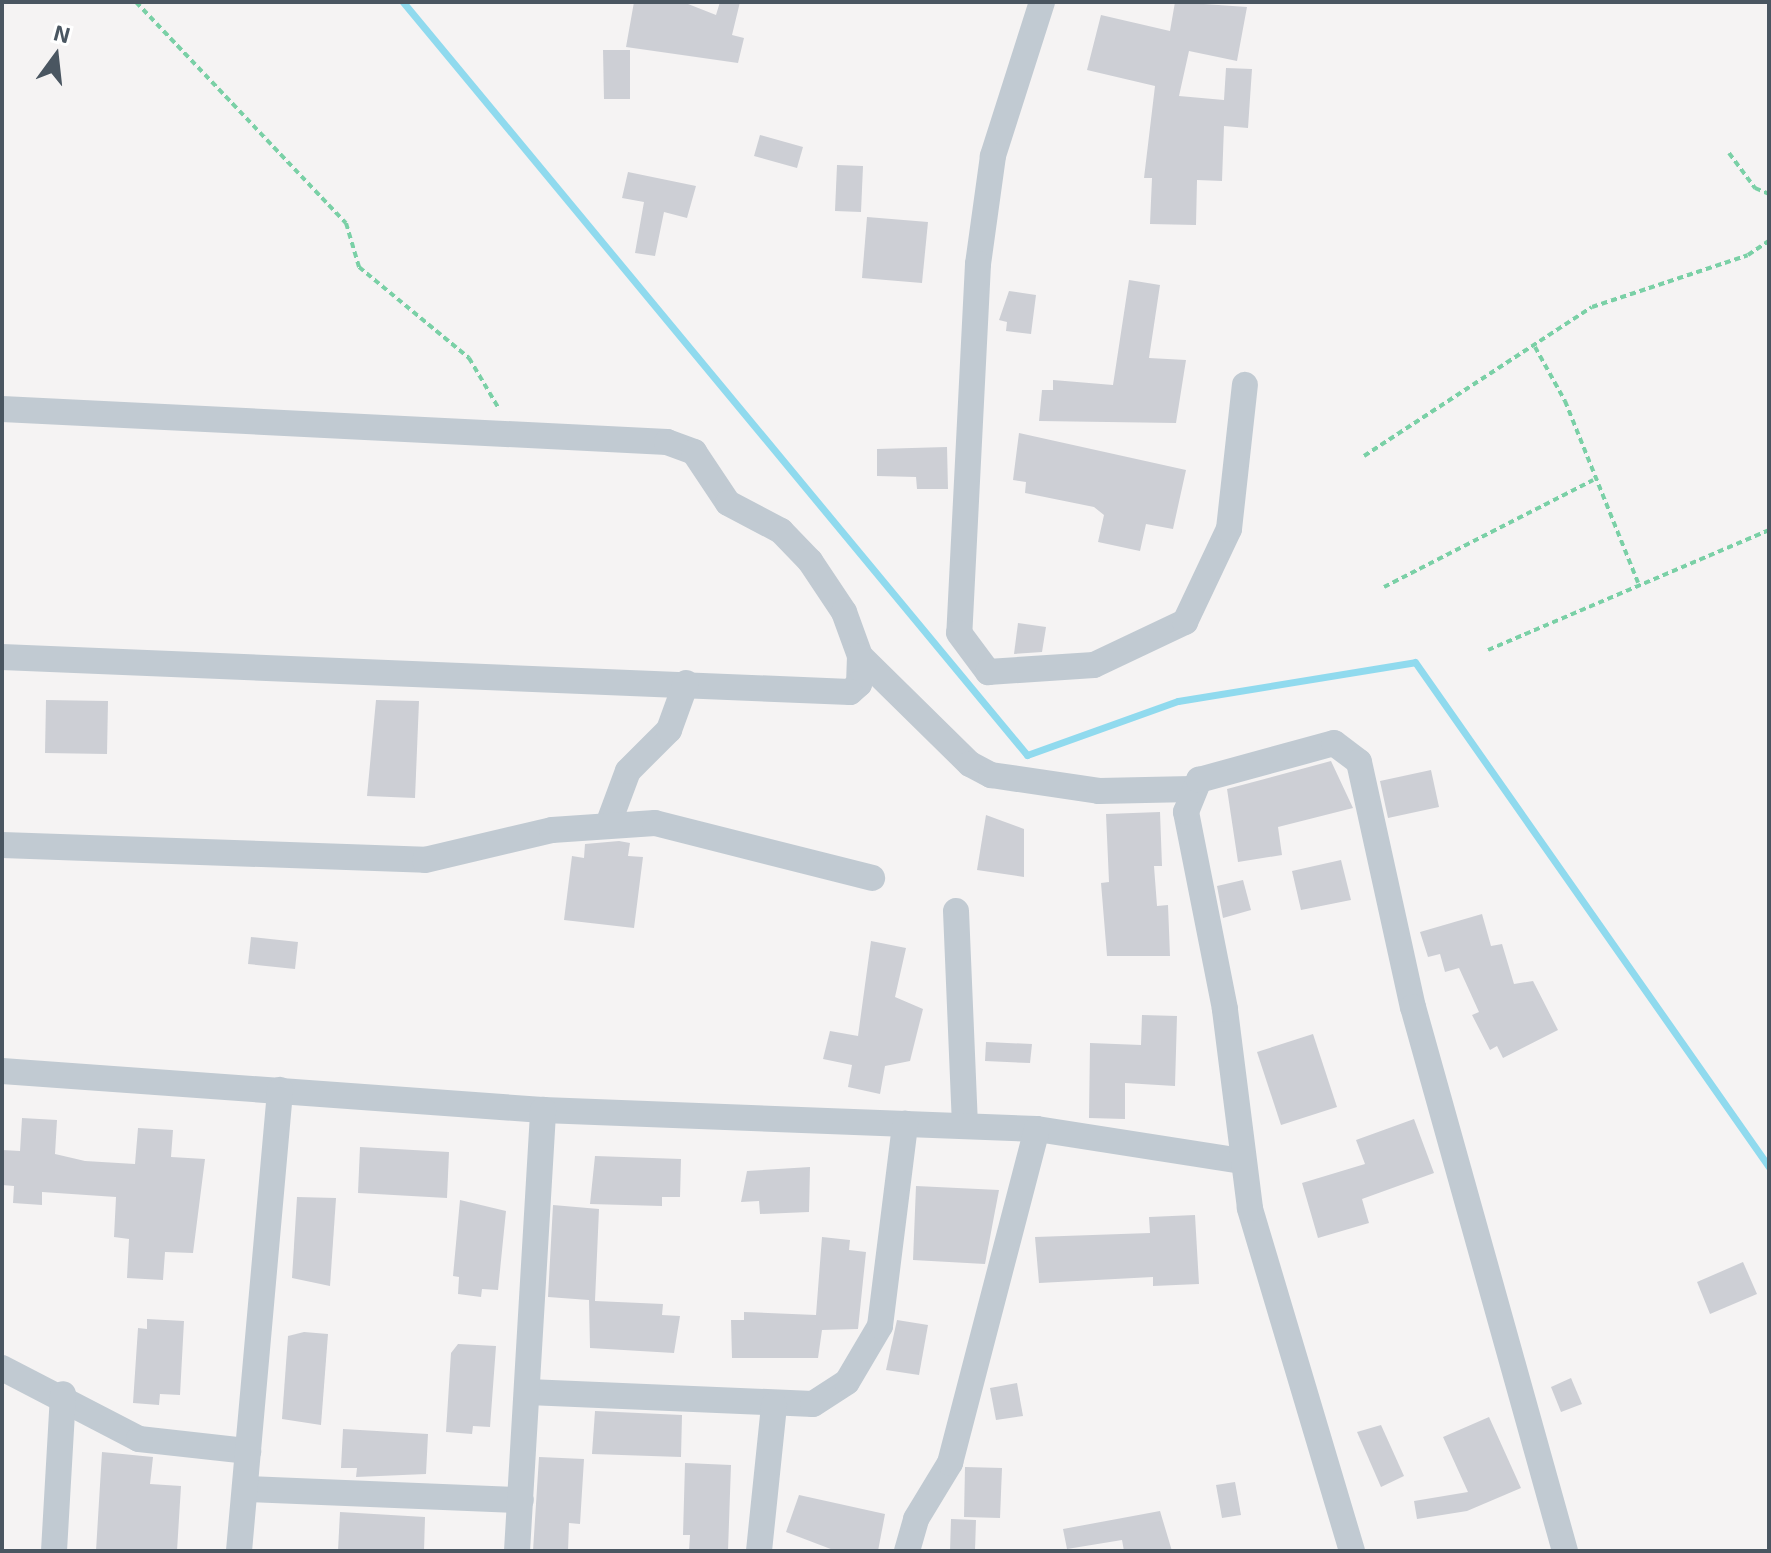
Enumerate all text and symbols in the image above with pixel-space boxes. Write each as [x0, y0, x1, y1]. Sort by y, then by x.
north arrow [16, 16, 96, 96]
text: N [51, 18, 73, 47]

